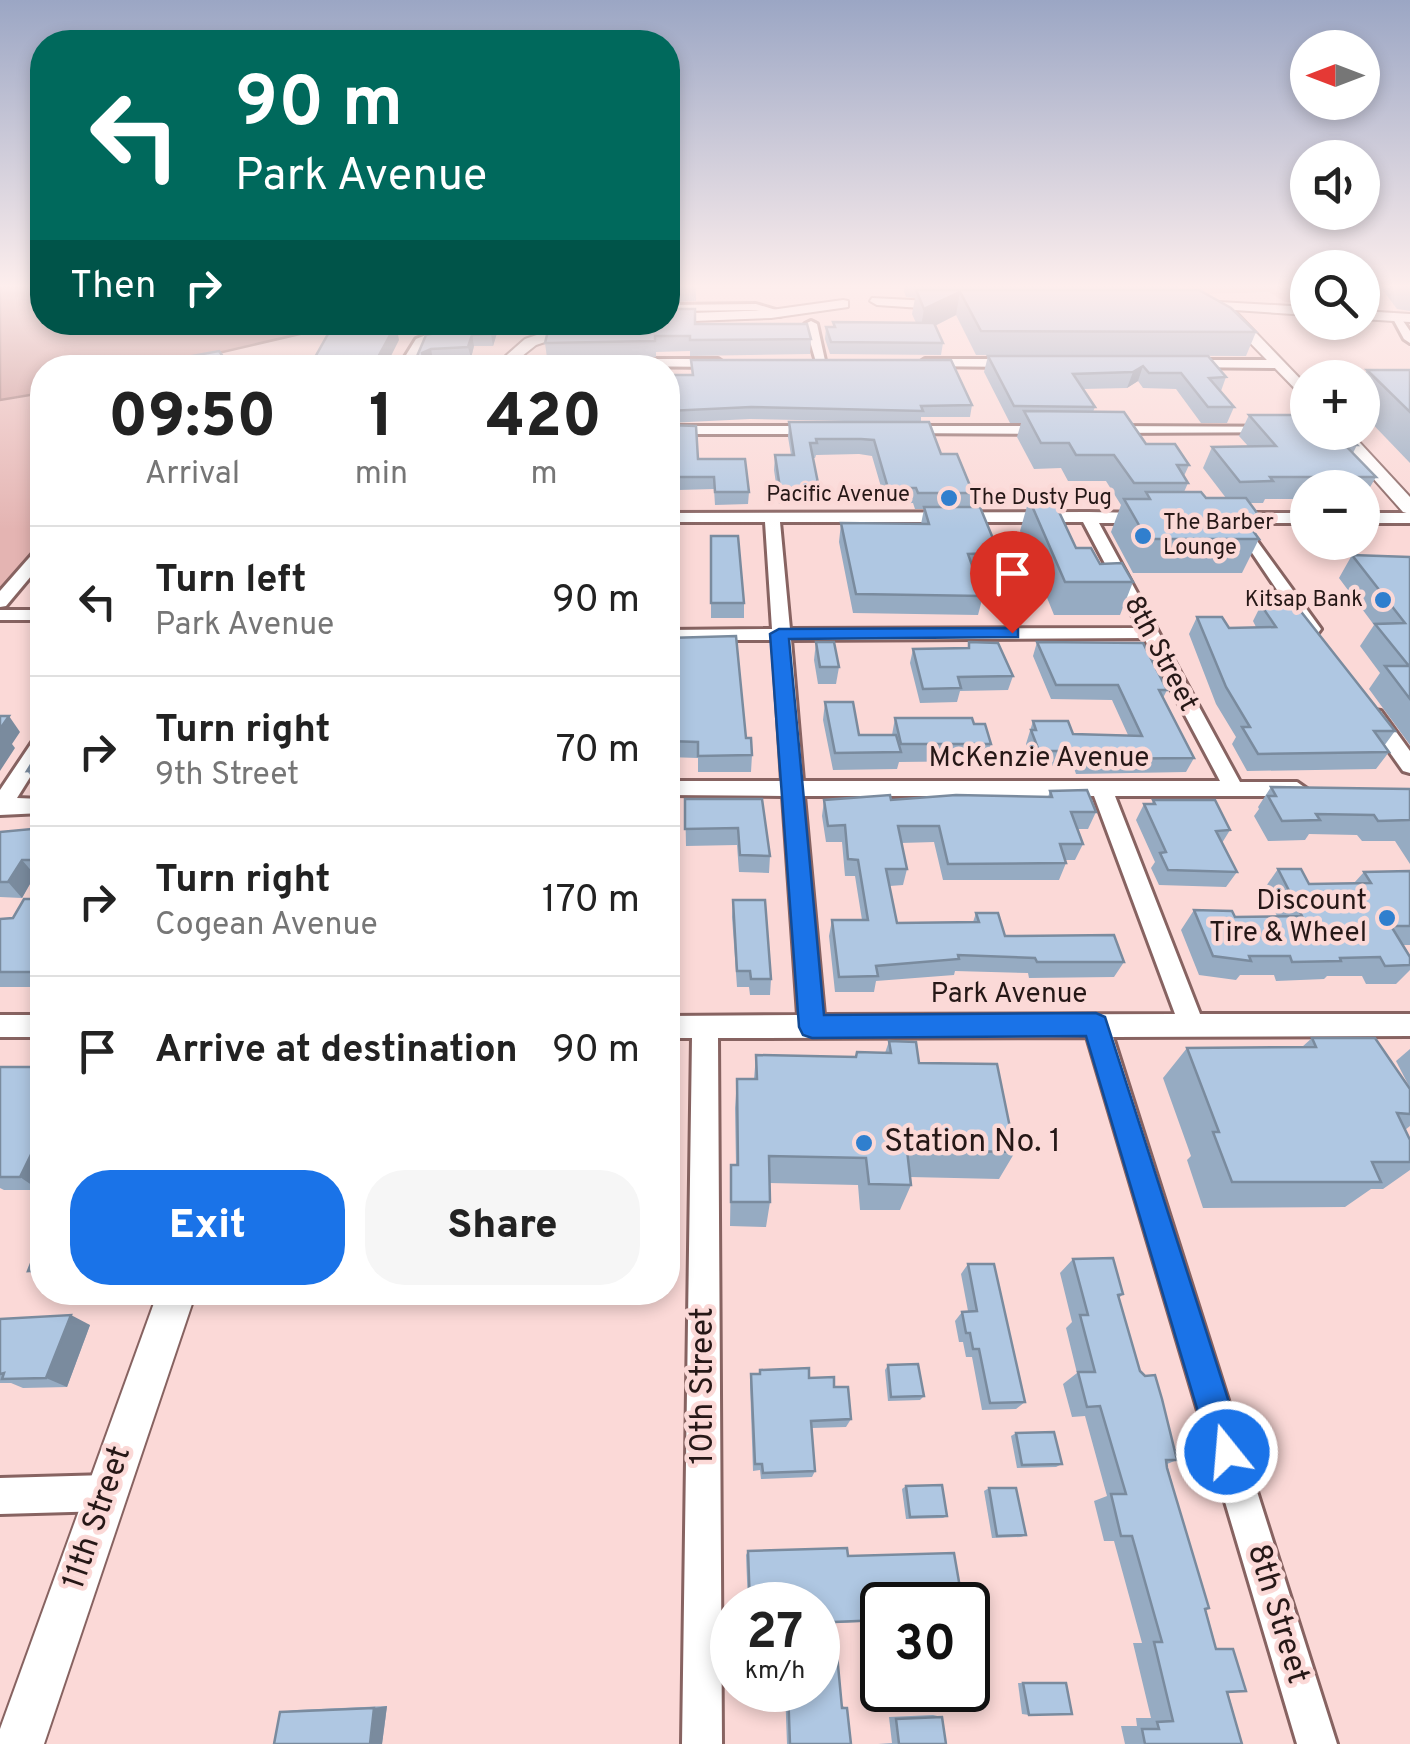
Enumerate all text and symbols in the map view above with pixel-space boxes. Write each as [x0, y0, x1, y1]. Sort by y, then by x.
north arrow [1290, 30, 1380, 120]
map controls [1290, 30, 1380, 560]
text: 90 m [235, 62, 403, 151]
icon: left [70, 70, 200, 200]
button: sound [1290, 140, 1380, 230]
text: Park Avenue [235, 149, 487, 206]
button: search [1290, 250, 1380, 340]
icon: right [176, 260, 231, 315]
text: Then [70, 263, 156, 312]
button: + [1290, 360, 1380, 450]
text: 09:50 [108, 382, 276, 458]
text: 1 [369, 382, 394, 458]
text: 420 [486, 382, 602, 458]
text: Arrival [145, 455, 240, 495]
text: min [355, 455, 408, 495]
text: m [530, 455, 558, 495]
button: − [1290, 470, 1380, 560]
street label: Pacific Avenue [766, 482, 910, 509]
place label: The Dusty Pug [969, 485, 1112, 512]
marker: The Dusty Pug [938, 487, 960, 509]
place label: The Barber Lounge [1163, 510, 1274, 562]
marker: The Barber Lounge [1132, 525, 1154, 547]
pin [970, 531, 1055, 634]
icon: arrive [985, 546, 1040, 601]
text: Turn left [155, 557, 307, 606]
icon: left [70, 574, 125, 629]
text: 90 m [552, 577, 640, 626]
place label: Kitsap Bank [1245, 587, 1363, 614]
marker: Kitsap Bank [1372, 589, 1394, 611]
street label: 8th Street [1115, 590, 1205, 718]
text: Park Avenue [155, 606, 334, 646]
text: Turn right [155, 707, 330, 756]
icon: right [70, 724, 125, 779]
text: 70 m [556, 727, 640, 776]
street label: McKenzie Avenue [929, 741, 1149, 777]
text: 9th Street [155, 756, 299, 796]
text: Turn right [155, 857, 330, 906]
icon: right [70, 874, 125, 929]
text: 170 m [542, 877, 640, 926]
place label: Discount Tire & Wheel [1209, 884, 1367, 952]
text: Cogean Avenue [155, 906, 378, 946]
marker: Discount Tire & Wheel [1376, 907, 1398, 929]
street label: Park Avenue [931, 977, 1087, 1013]
icon: arrive [70, 1024, 125, 1079]
text: Arrive at destination [155, 1027, 518, 1076]
text: 90 m [552, 1027, 640, 1076]
place label: Station No. 1 [884, 1123, 1061, 1163]
marker: Station No. 1 [853, 1132, 875, 1154]
button: Exit [70, 1170, 345, 1285]
button: Share [365, 1170, 640, 1285]
street label: 10th Street [684, 1307, 724, 1465]
position arrow [1175, 1400, 1279, 1504]
street label: 11th Street [55, 1441, 141, 1595]
street label: 8th Street [1237, 1539, 1317, 1689]
speed limit sign: 30 [860, 1582, 990, 1712]
text: 27 [747, 1603, 803, 1666]
text: km/h [745, 1656, 805, 1688]

